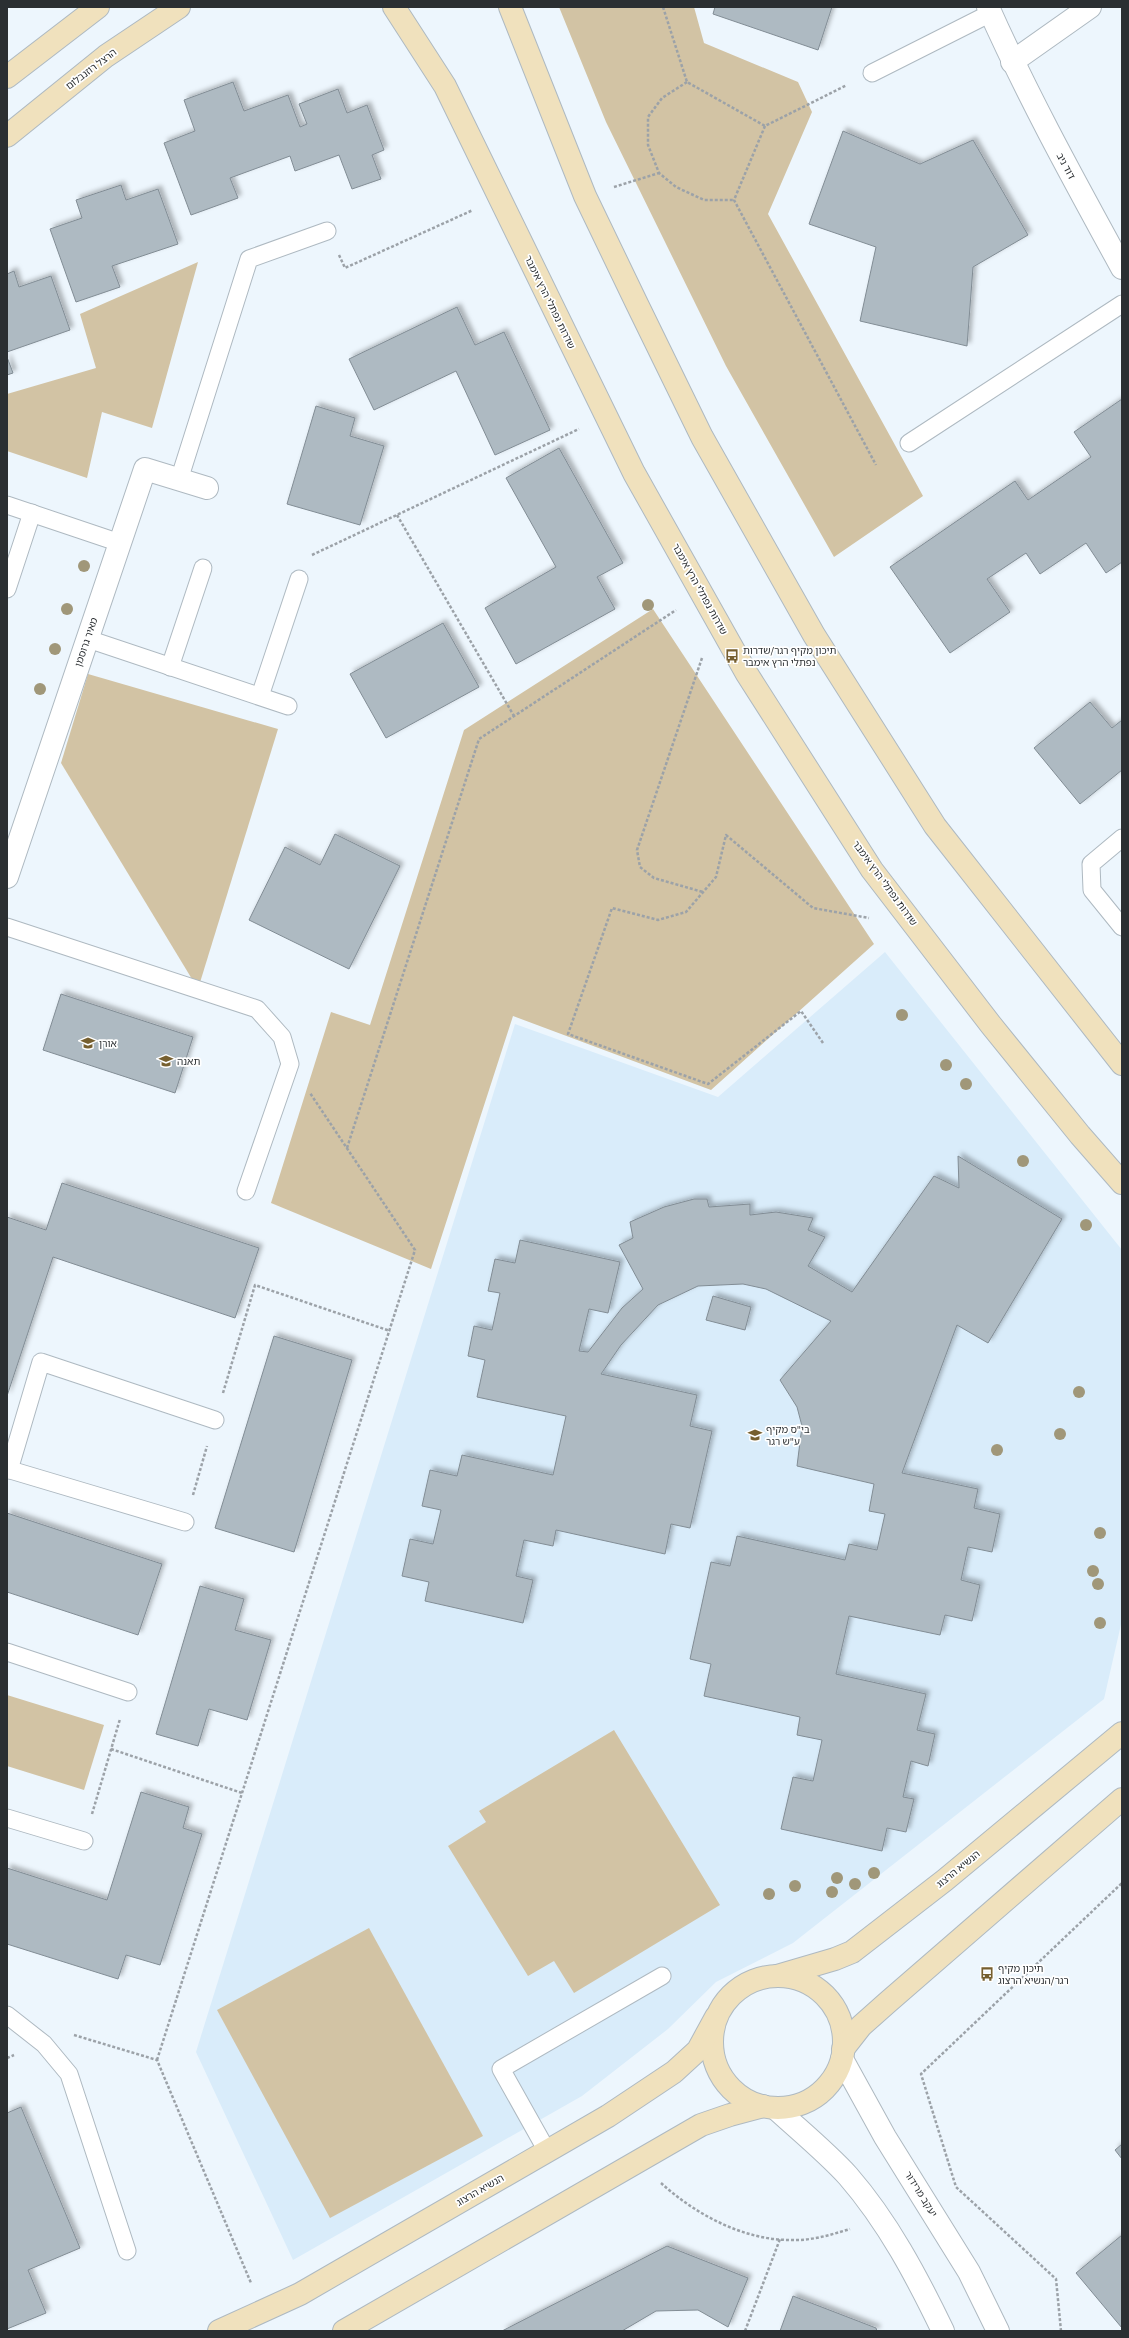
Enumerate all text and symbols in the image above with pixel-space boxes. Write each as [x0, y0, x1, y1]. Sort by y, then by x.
street label: הרצל רוזנבלום [63, 46, 119, 92]
street label: דוד ניב [1054, 151, 1079, 182]
street label: שדרות נפתלי הרץ אימבר [522, 253, 578, 351]
street label: שדרות נפתלי הרץ אימבר [669, 541, 731, 637]
street label: מאיר גרוסמן [72, 615, 101, 668]
place label: תיכון מקיף רגר/שדרות נפתלי הרץ אימבר [743, 644, 836, 669]
bus stop icon: תיכון מקיף רגר/שדרות נפתלי הרץ אימבר [724, 648, 740, 664]
street label: שדרות נפתלי הרץ אימבר [850, 838, 920, 928]
school or university icon: אורן [80, 1035, 96, 1051]
place label: אורן [99, 1037, 117, 1050]
school or university icon: תאנה [158, 1053, 174, 1069]
place label: תאנה [177, 1055, 200, 1068]
place label: בי"ס מקיף ע"ש רגר [766, 1423, 810, 1448]
school or university icon: בי"ס מקיף ע"ש רגר [747, 1427, 763, 1443]
street label: הנשיא הרצוג [933, 1847, 983, 1891]
place label: תיכון מקיף רגר/הנשיא הרצוג [998, 1962, 1069, 1987]
bus stop icon: תיכון מקיף רגר/הנשיא הרצוג [979, 1966, 995, 1982]
street label: יעקב מרידור [902, 2169, 940, 2219]
street label: הנשיא הרצוג [454, 2171, 506, 2209]

